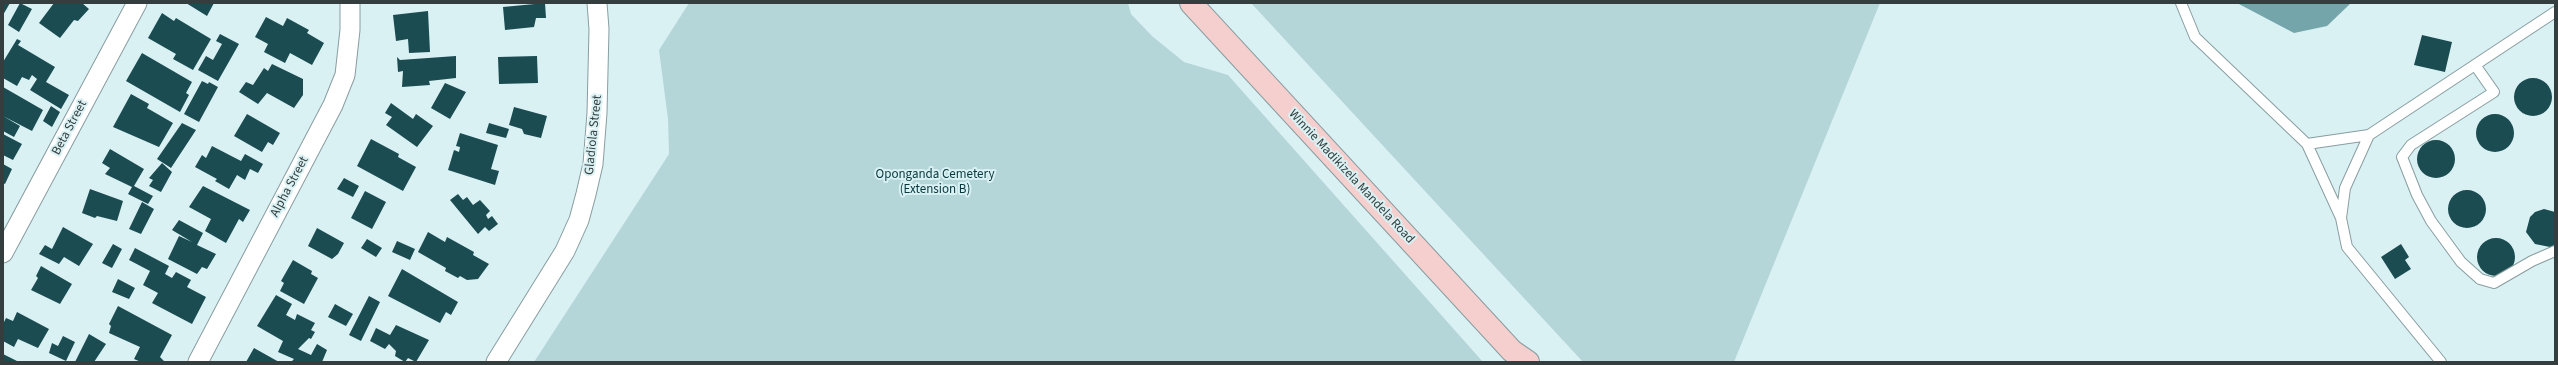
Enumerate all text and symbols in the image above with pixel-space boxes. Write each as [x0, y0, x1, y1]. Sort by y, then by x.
street label: Gladiola Street [582, 94, 606, 176]
street label: Beta Street [49, 98, 91, 158]
street label: Winnie Madikizela Mandela Road [1285, 107, 1417, 247]
street label: Alpha Street [268, 154, 312, 220]
park label: Oponganda Cemetery (Extension B) [876, 167, 994, 198]

